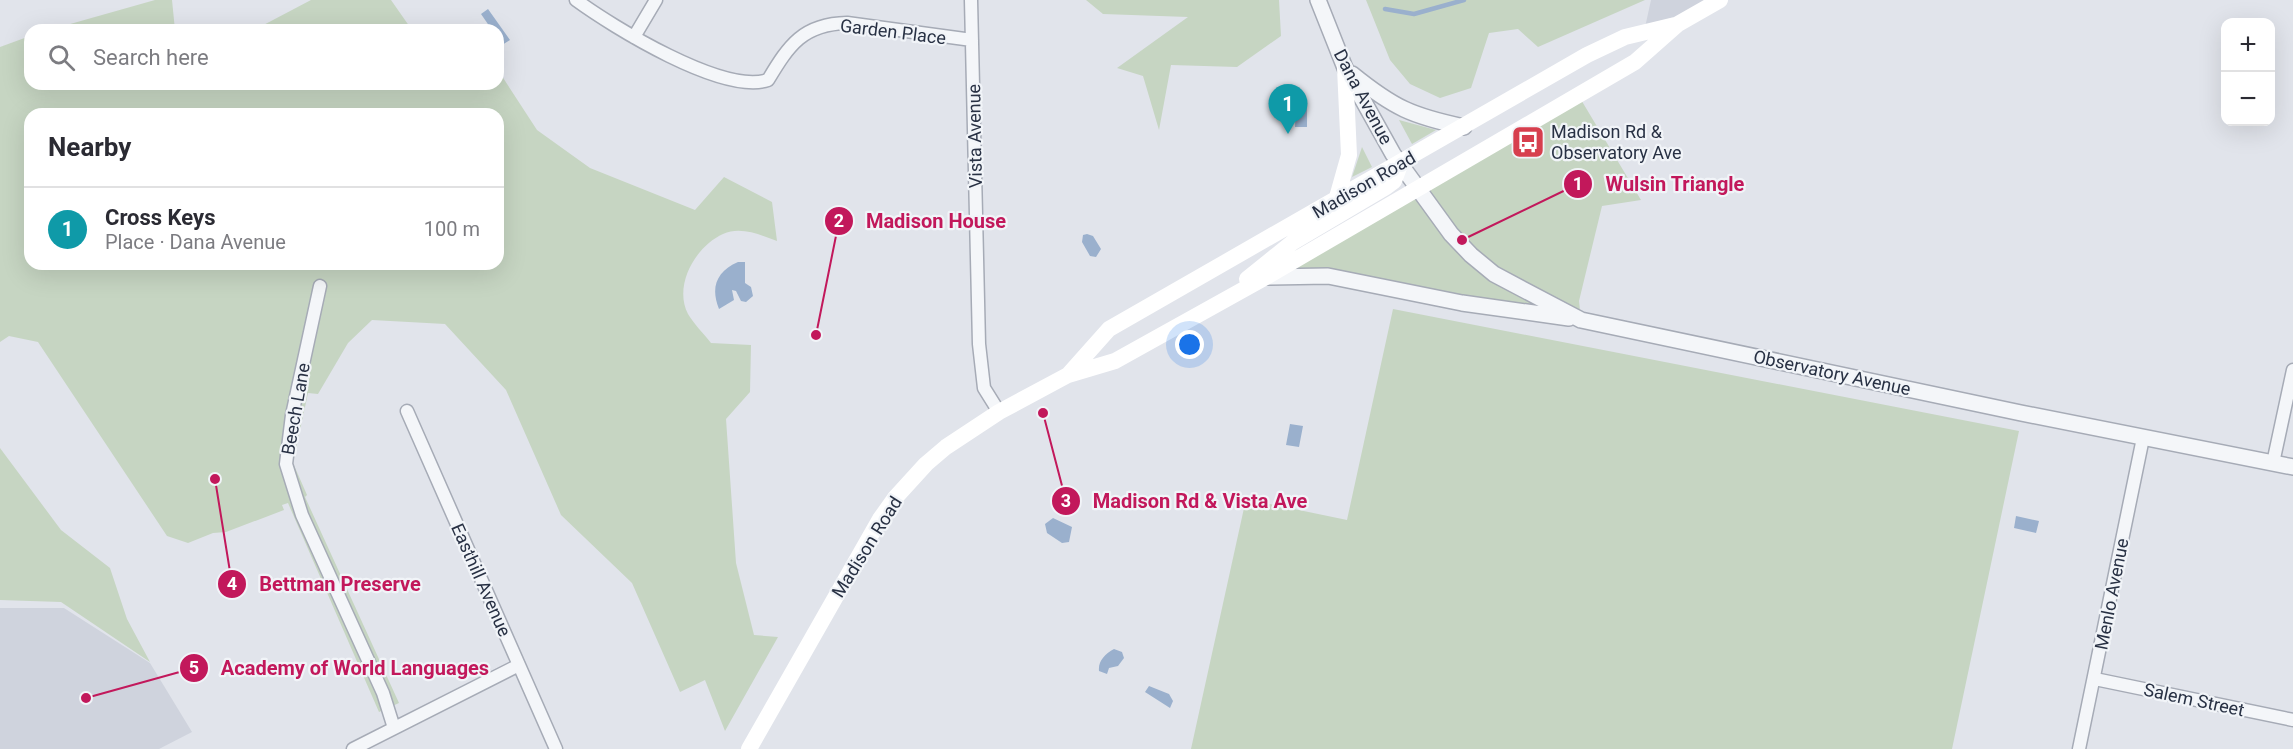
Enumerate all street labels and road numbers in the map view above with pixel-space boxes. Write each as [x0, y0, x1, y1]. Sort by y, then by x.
street label: Garden Place [839, 15, 947, 48]
street label: Dana Avenue [1330, 46, 1397, 148]
street label: Vista Avenue [963, 84, 986, 188]
street label: Madison Road [1309, 147, 1419, 222]
street label: Observatory Avenue [1752, 346, 1913, 399]
street label: Beech Lane [277, 361, 314, 457]
street label: Madison Road [827, 492, 906, 601]
street label: Easthill Avenue [447, 520, 516, 640]
street label: Menlo Avenue [2090, 536, 2133, 651]
street label: Salem Street [2142, 679, 2246, 720]

